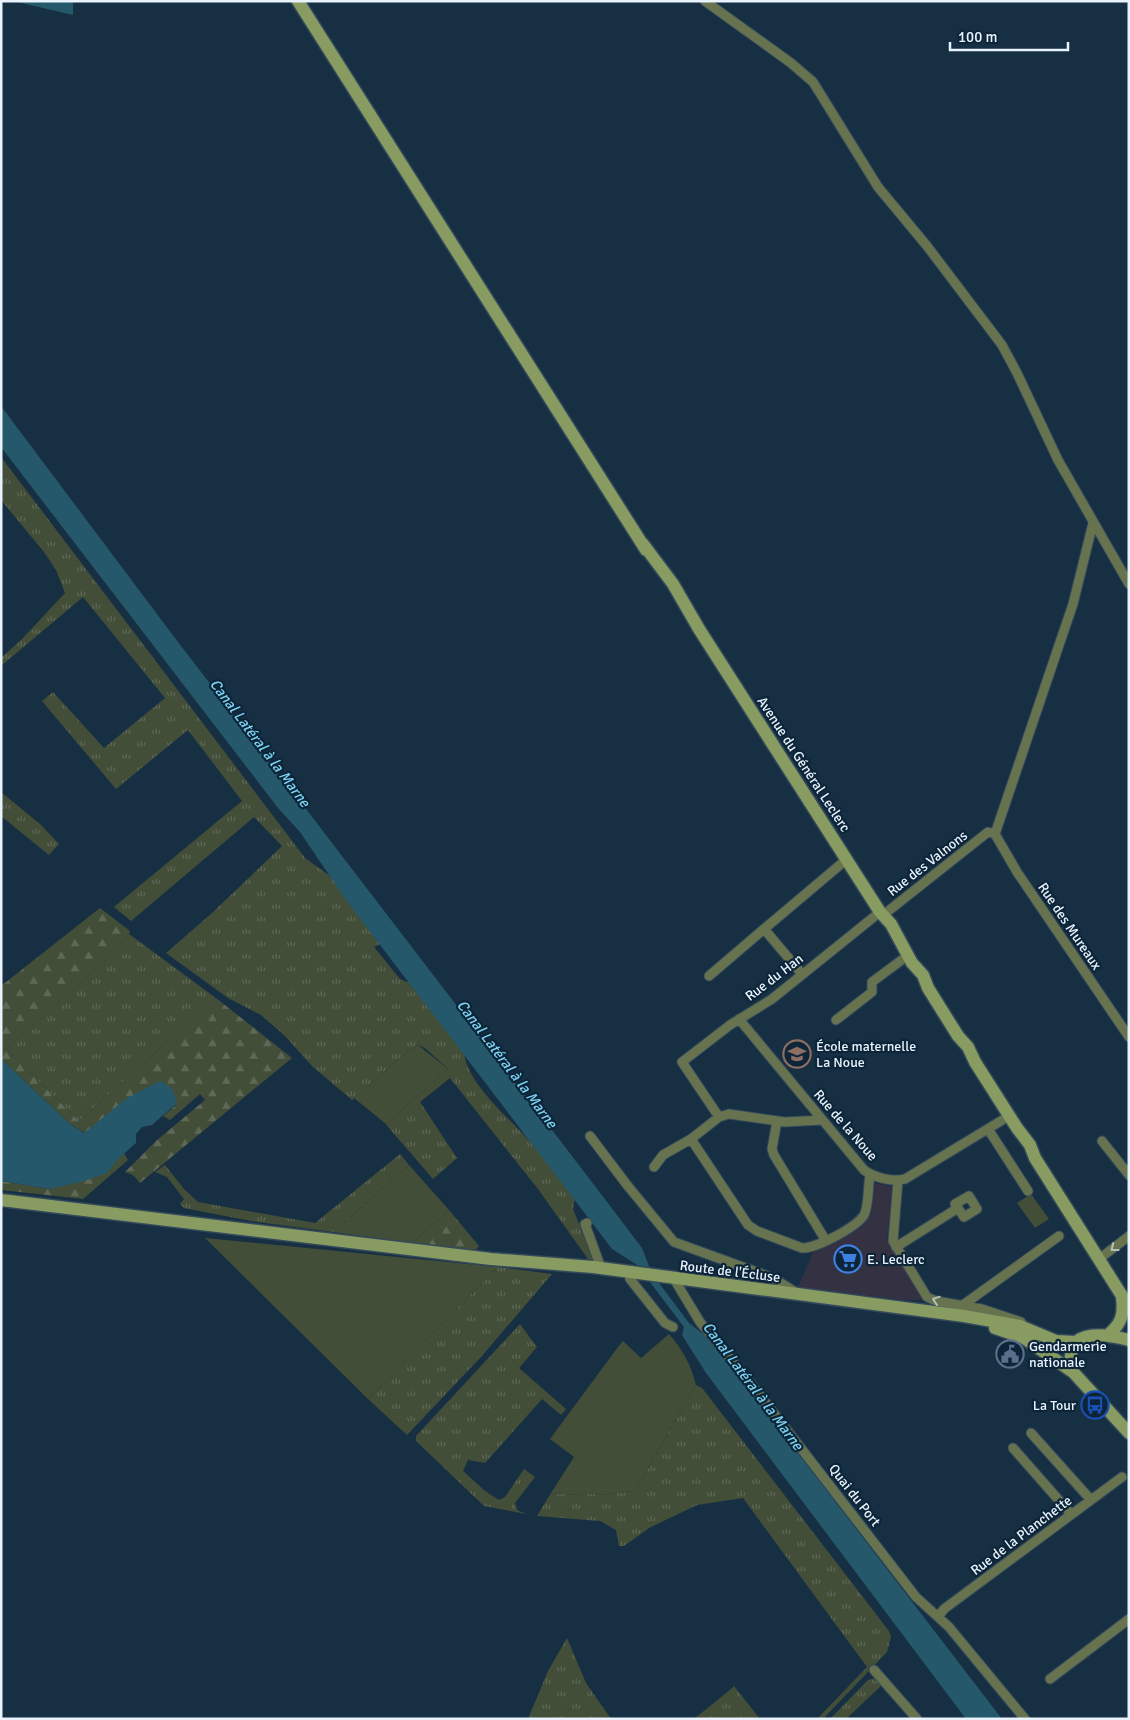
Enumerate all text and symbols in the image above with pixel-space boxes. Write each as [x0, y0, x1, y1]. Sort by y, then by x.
scale bar [950, 20, 1068, 52]
text: 100 m [958, 28, 998, 46]
water label: Canal Latéral à la Marne [206, 675, 315, 812]
street label: Avenue du Général Leclerc [753, 693, 854, 836]
street label: Rue des Valnons [884, 827, 971, 900]
street label: Rue des Mureaux [1034, 879, 1105, 974]
street label: Rue du Han [742, 950, 807, 1005]
water label: Canal Latéral à la Marne [453, 996, 562, 1133]
place label: École maternelle La Noue [816, 1038, 916, 1071]
school or university icon: École maternelle La Noue [782, 1039, 812, 1069]
street label: Rue de la Noue [810, 1086, 881, 1165]
one-way arrow [1111, 1242, 1120, 1250]
supermarket icon: E. Leclerc [833, 1244, 863, 1274]
place label: E. Leclerc [867, 1251, 925, 1268]
street label: Route de l'Écluse [679, 1257, 781, 1286]
one-way arrow [932, 1295, 941, 1305]
water label: Canal Latéral à la Marne [699, 1318, 808, 1455]
place label: Gendarmerie nationale [1029, 1338, 1107, 1371]
public building icon: Gendarmerie nationale [995, 1339, 1025, 1369]
bus stop icon: La Tour [1080, 1390, 1110, 1420]
place label: La Tour [1033, 1397, 1077, 1414]
street label: Quai du Port [825, 1461, 884, 1530]
street label: Rue de la Planchette [967, 1492, 1075, 1579]

